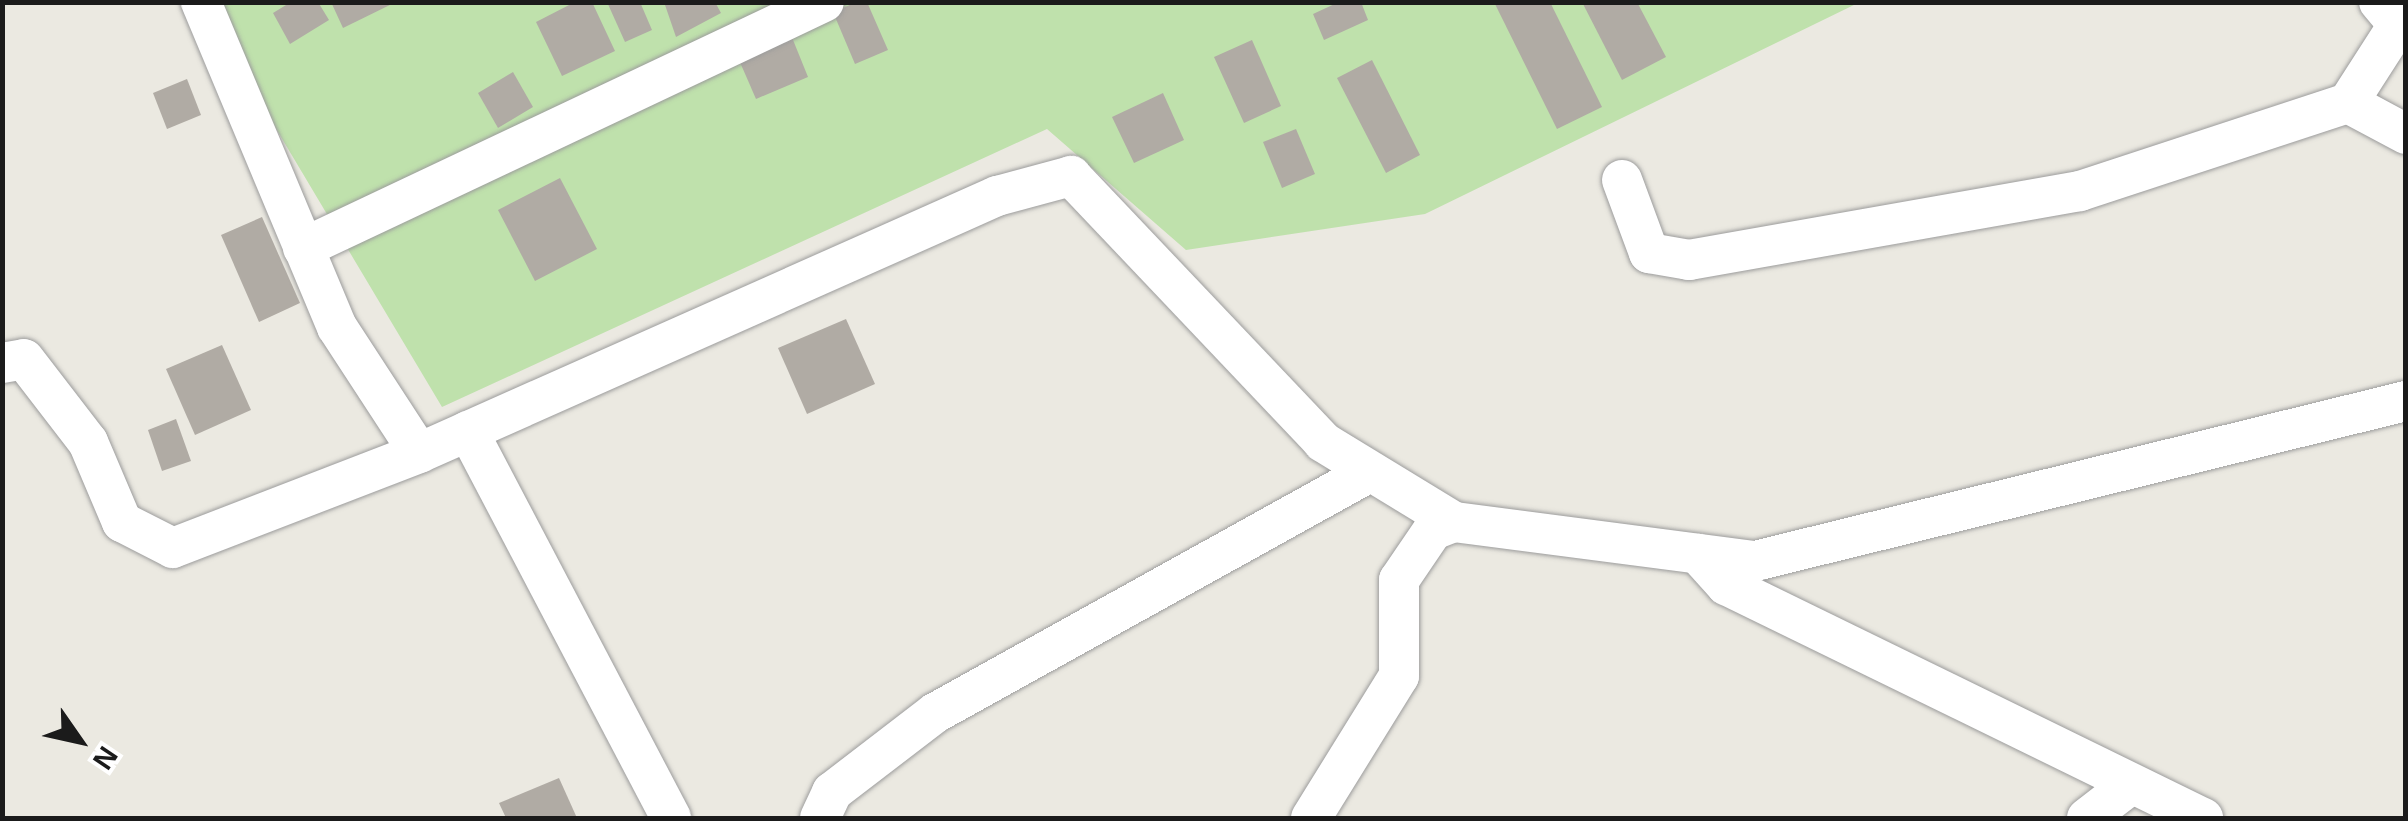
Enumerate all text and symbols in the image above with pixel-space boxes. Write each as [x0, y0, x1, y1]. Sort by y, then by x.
north arrow [30, 691, 130, 791]
text: N [87, 741, 124, 775]

